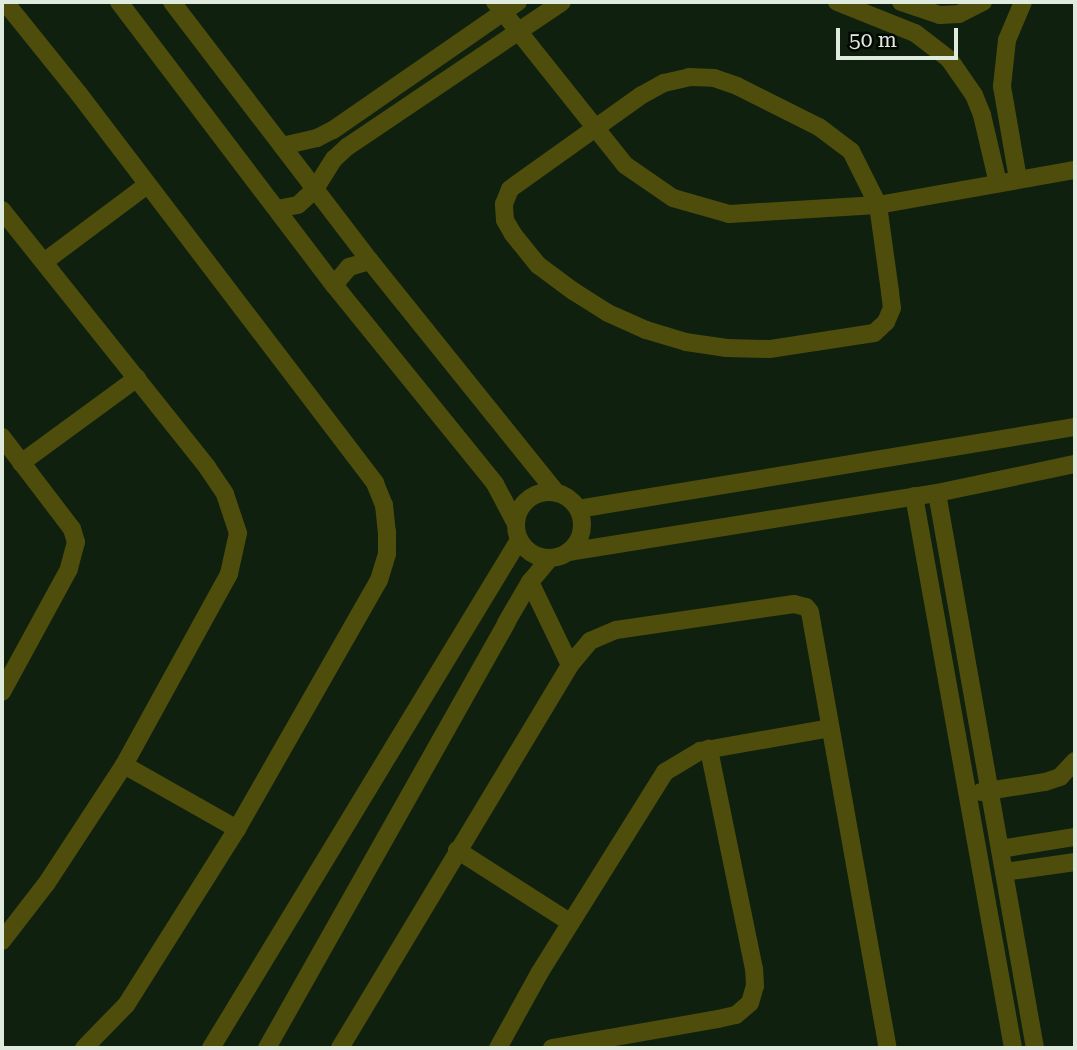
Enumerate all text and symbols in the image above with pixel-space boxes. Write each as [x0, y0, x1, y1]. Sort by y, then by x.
scale bar [839, 14, 962, 58]
text: 50 m [849, 28, 897, 52]

